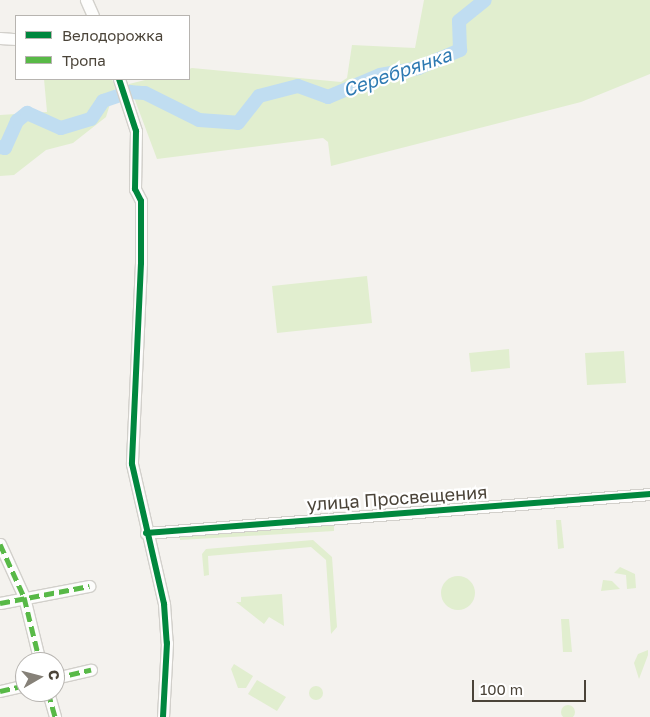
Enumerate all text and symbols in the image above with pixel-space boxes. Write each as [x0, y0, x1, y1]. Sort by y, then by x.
legend [15, 15, 190, 80]
text: Велодорожка [62, 26, 163, 44]
water label: Серебрянка [340, 43, 454, 101]
text: Тропа [62, 51, 106, 69]
street label: улица Просвещения [306, 481, 488, 515]
north arrow [15, 652, 65, 702]
text: С [45, 669, 63, 681]
scale bar [475, 670, 589, 702]
text: 100 m [480, 680, 523, 698]

